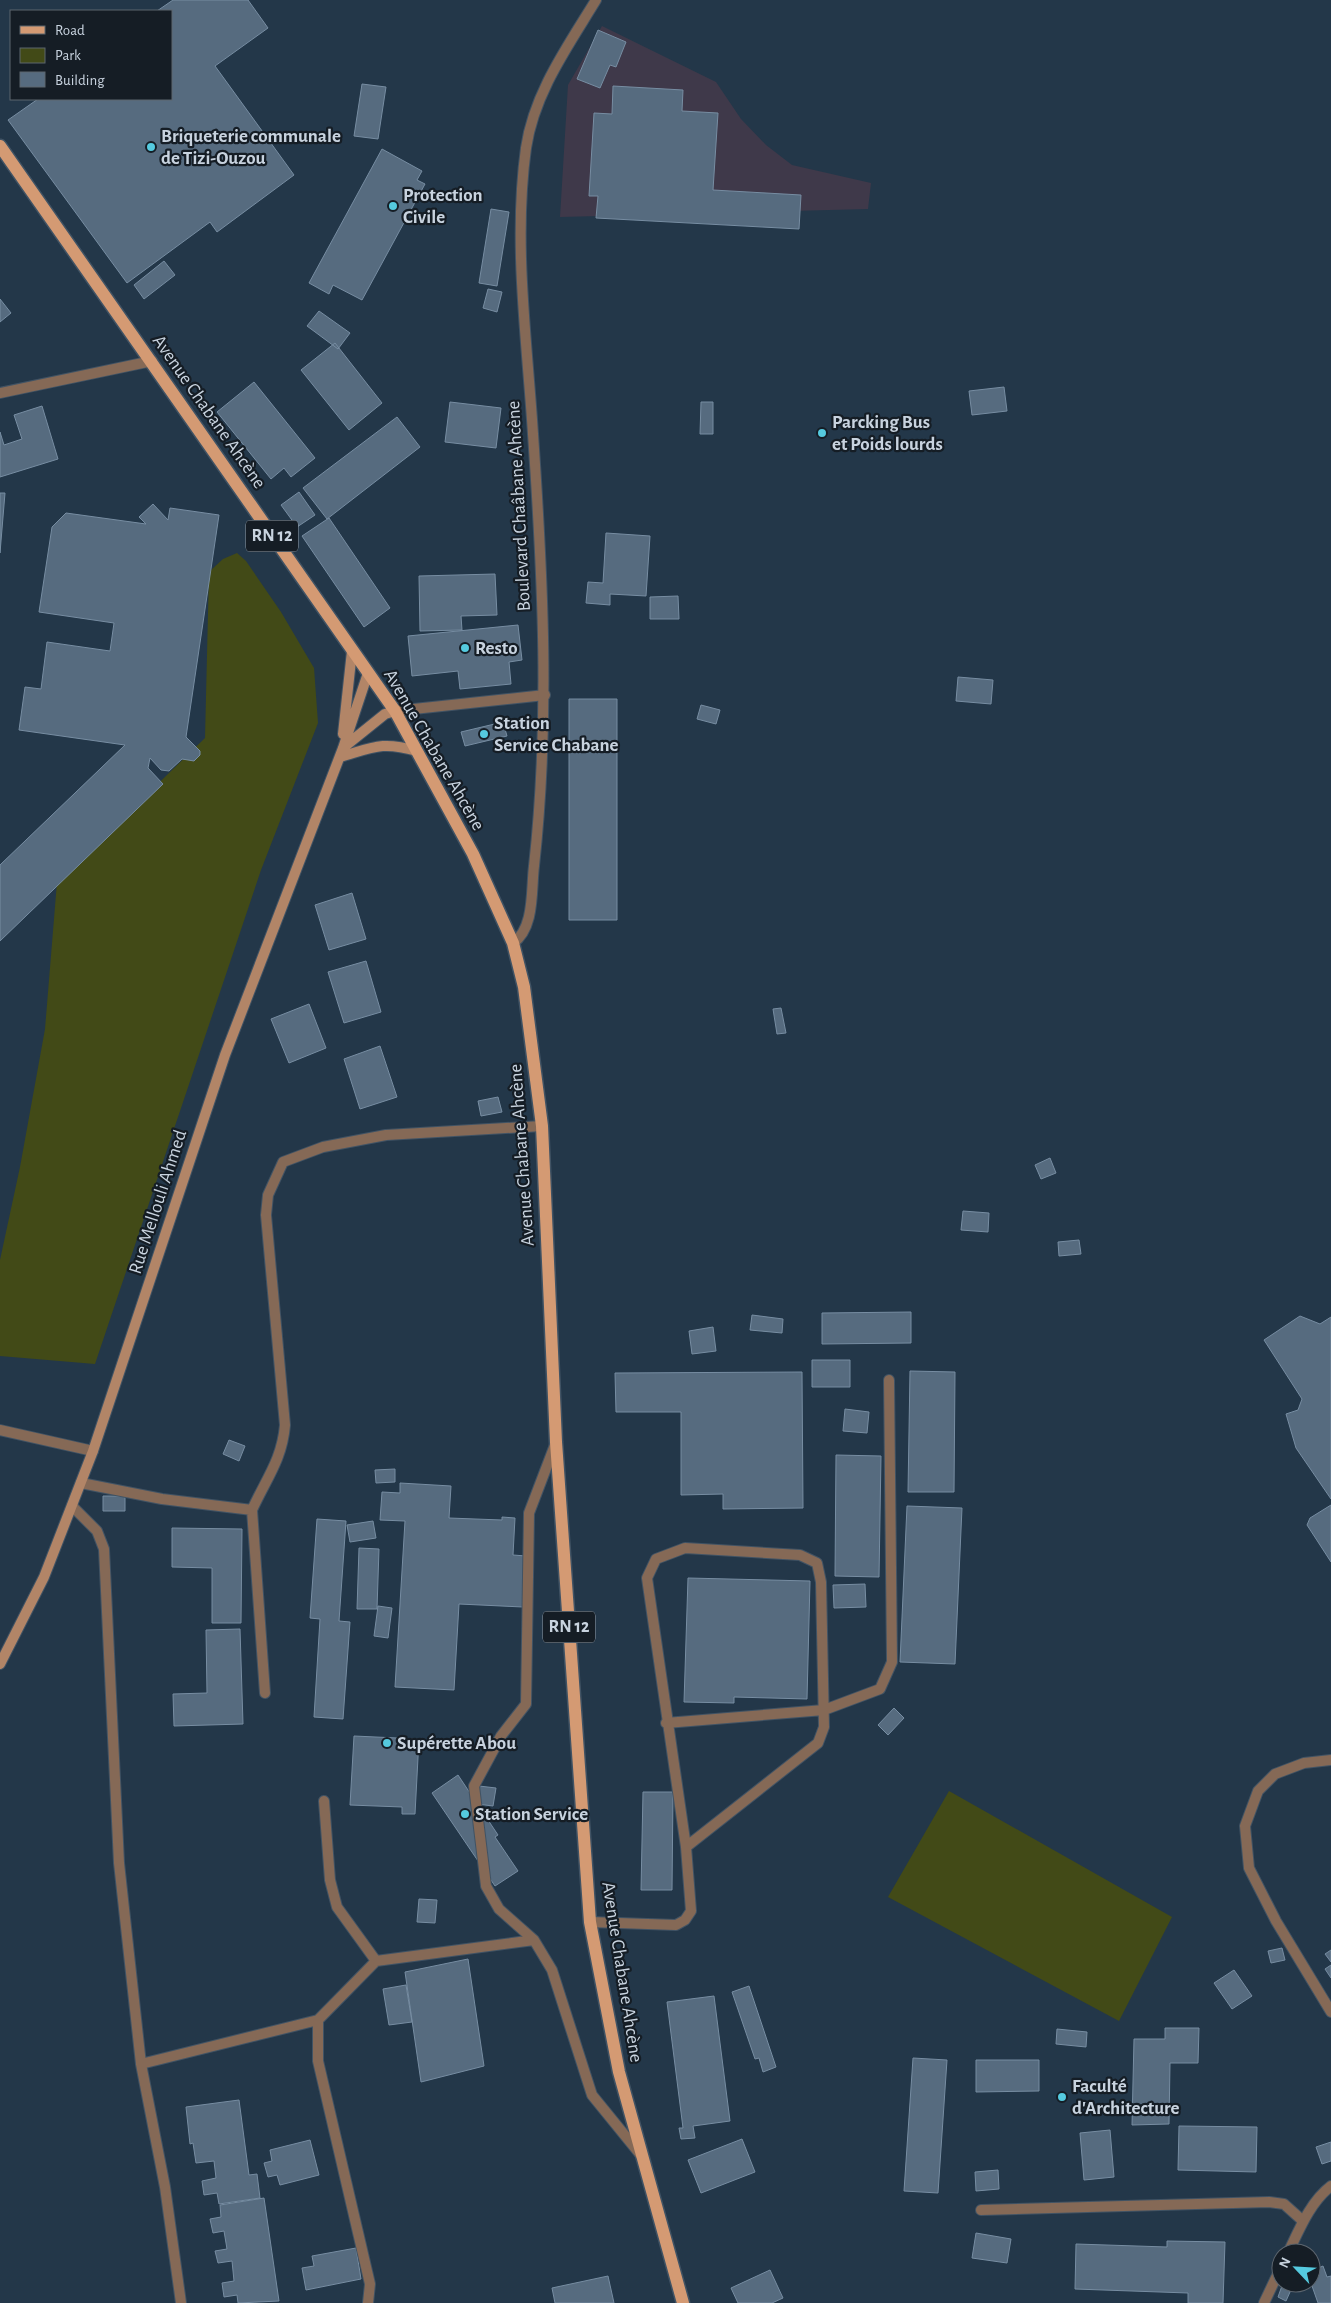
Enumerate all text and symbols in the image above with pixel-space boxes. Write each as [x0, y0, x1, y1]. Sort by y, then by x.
legend [10, 10, 172, 100]
text: Road [55, 23, 85, 38]
text: Park [55, 48, 81, 63]
text: Building [55, 73, 105, 88]
place label: Briqueterie communale de Tizi-Ouzou [161, 127, 341, 168]
marker: Briqueterie communale de Tizi-Ouzou [145, 141, 157, 153]
place label: Protection Civile [403, 186, 483, 227]
marker: Protection Civile [387, 200, 399, 212]
street label: Avenue Chabane Ahcène [149, 332, 269, 492]
street label: Boulevard Chaâbane Ahcène [504, 400, 534, 612]
place label: Parcking Bus et Poids lourds [832, 413, 943, 454]
marker: Parcking Bus et Poids lourds [816, 427, 828, 439]
road number: RN 12 [246, 520, 298, 552]
place label: Resto [475, 639, 518, 658]
marker: Resto [459, 642, 471, 654]
street label: Avenue Chabane Ahcène [380, 666, 488, 834]
place label: Station Service Chabane [494, 714, 619, 755]
marker: Station Service Chabane [478, 728, 490, 740]
street label: Avenue Chabane Ahcène [506, 1063, 538, 1247]
street label: Rue Mellouli Ahmed [126, 1127, 190, 1276]
road number: RN 12 [543, 1611, 595, 1642]
place label: Supérette Abou [397, 1734, 516, 1753]
marker: Supérette Abou [381, 1737, 393, 1749]
place label: Station Service [475, 1805, 588, 1824]
marker: Station Service [459, 1808, 471, 1820]
street label: Avenue Chabane Ahcène [598, 1880, 646, 2064]
place label: Faculté d'Architecture [1072, 2077, 1180, 2118]
marker: Faculté d'Architecture [1056, 2091, 1068, 2103]
north arrow [1271, 2243, 1321, 2293]
text: N [1277, 2256, 1294, 2270]

